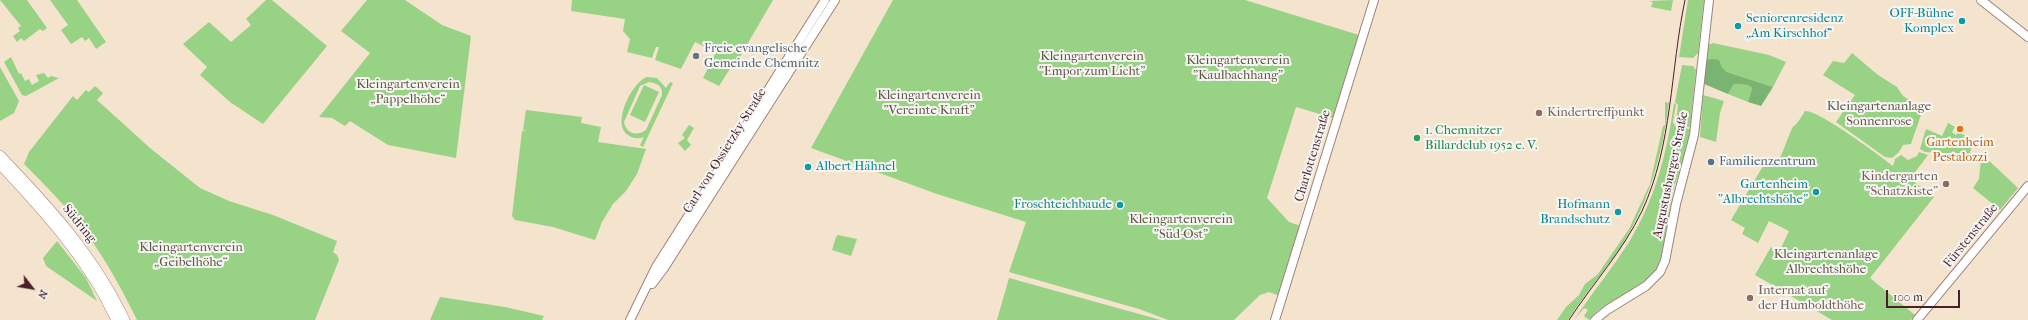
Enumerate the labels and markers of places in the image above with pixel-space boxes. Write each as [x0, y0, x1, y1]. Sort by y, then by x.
place label: OFF-Bühne Komplex [1890, 6, 1954, 37]
place label: Seniorenresidenz „Am Kirschhof“ [1746, 11, 1844, 42]
marker: OFF-Bühne Komplex [1957, 16, 1967, 26]
marker: Seniorenresidenz „Am Kirschhof“ [1733, 21, 1743, 31]
place label: Freie evangelische Gemeinde Chemnitz [704, 41, 819, 72]
marker: Freie evangelische Gemeinde Chemnitz [691, 51, 701, 61]
place label: Kindertreffpunkt [1547, 105, 1644, 121]
marker: Kindertreffpunkt [1534, 108, 1544, 118]
place label: 1. Chemnitzer Billardclub 1952 e. V. [1425, 123, 1537, 154]
marker: Gartenheim Pestalozzi [1955, 124, 1965, 134]
marker: 1. Chemnitzer Billardclub 1952 e. V. [1412, 133, 1422, 143]
place label: Gartenheim Pestalozzi [1926, 135, 1994, 166]
place label: Familienzentrum [1719, 154, 1816, 170]
marker: Familienzentrum [1706, 157, 1716, 167]
place label: Albert Hähnel [816, 159, 895, 175]
marker: Albert Hähnel [803, 162, 813, 172]
place label: Kindergarten "Schatzkiste" [1861, 169, 1938, 200]
place label: Gartenheim "Albrechtshöhe" [1718, 177, 1808, 208]
marker: Kindergarten "Schatzkiste" [1941, 179, 1951, 189]
marker: Gartenheim "Albrechtshöhe" [1811, 187, 1821, 197]
place label: Froschteichbaude [1014, 197, 1112, 213]
place label: Hofmann Brandschutz [1540, 197, 1610, 228]
marker: Froschteichbaude [1115, 200, 1125, 210]
marker: Hofmann Brandschutz [1613, 207, 1623, 217]
place label: Internat auf der Humboldthöhe [1758, 283, 1864, 314]
marker: Internat auf der Humboldthöhe [1745, 293, 1755, 303]

